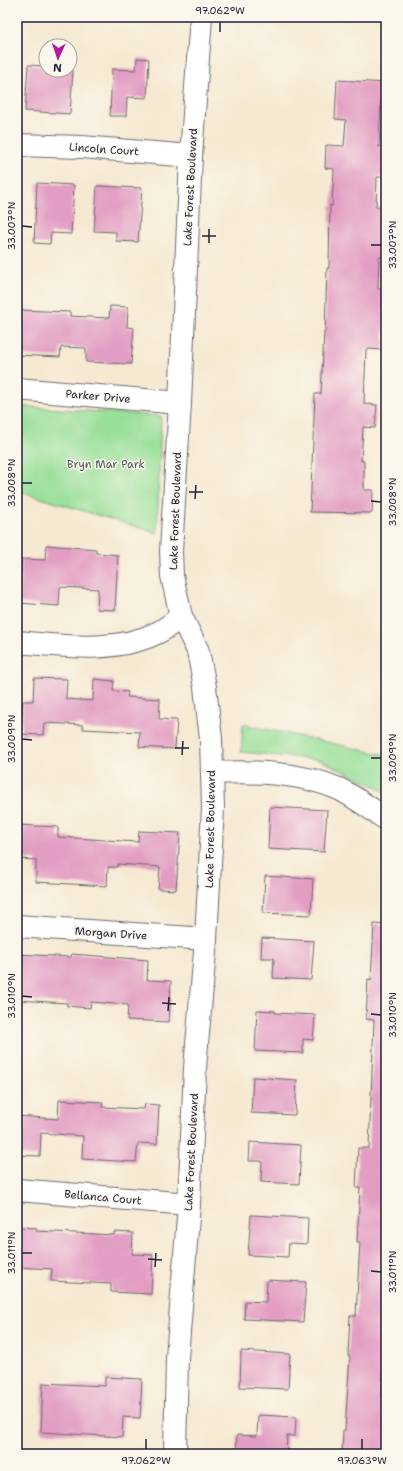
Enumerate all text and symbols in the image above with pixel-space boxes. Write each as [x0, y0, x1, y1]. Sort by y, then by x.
text: 97.062°W [195, 4, 245, 17]
north arrow [38, 38, 78, 78]
text: N [52, 60, 62, 75]
street label: Lake Forest Boulevard [180, 128, 201, 246]
street label: Lincoln Court [68, 140, 140, 159]
text: 33.007°N [5, 202, 18, 250]
text: 33.007°N [386, 221, 399, 269]
street label: Parker Drive [65, 386, 131, 407]
street label: Lake Forest Boulevard [166, 452, 185, 570]
park label: Bryn Mar Park [67, 457, 145, 472]
text: 33.008°N [5, 458, 18, 508]
text: 33.008°N [386, 477, 399, 527]
text: 33.009°N [5, 715, 18, 763]
text: 33.009°N [386, 734, 399, 782]
street label: Lake Forest Boulevard [202, 770, 219, 888]
street label: Morgan Drive [74, 923, 148, 944]
text: 33.010°N [5, 973, 18, 1019]
text: 33.010°N [386, 992, 399, 1038]
street label: Lake Forest Boulevard [181, 1093, 202, 1211]
street label: Bellanca Court [64, 1187, 142, 1208]
text: 33.011°N [5, 1232, 18, 1274]
text: 33.011°N [386, 1251, 399, 1293]
text: 97.062°W [121, 1454, 171, 1467]
text: 97.063°W [337, 1454, 387, 1467]

